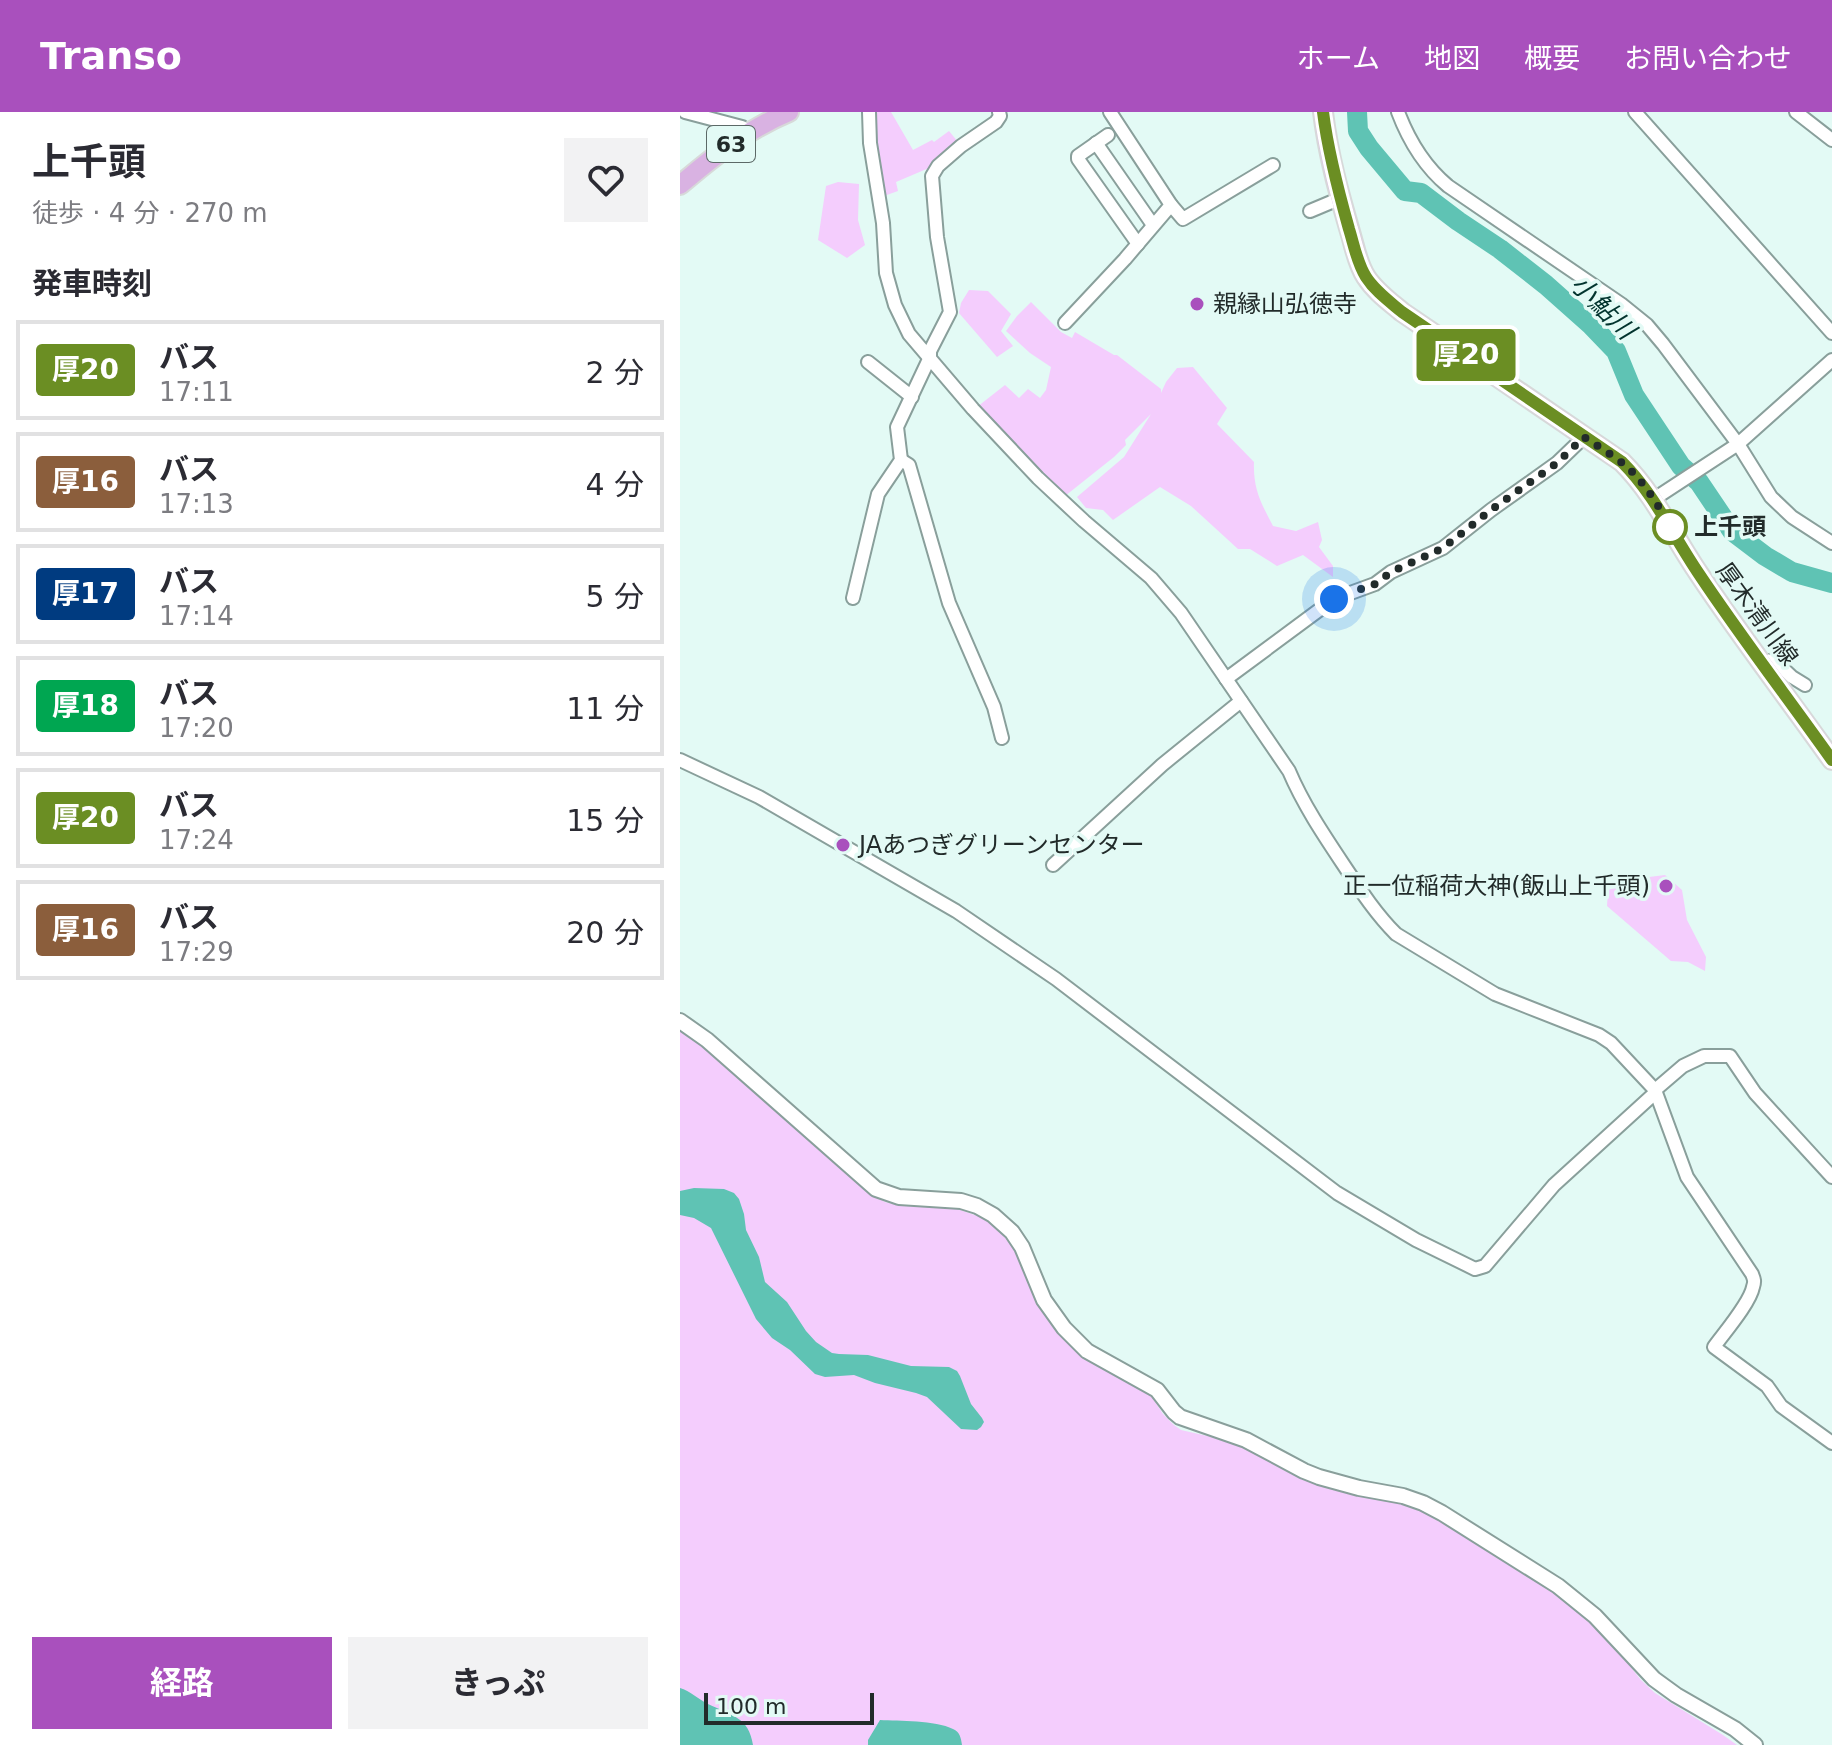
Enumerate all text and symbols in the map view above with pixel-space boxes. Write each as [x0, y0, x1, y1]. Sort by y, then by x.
text: Transo [40, 34, 182, 78]
text: ホーム [1297, 42, 1380, 75]
text: 地図 [1424, 42, 1480, 75]
text: 概要 [1524, 42, 1580, 75]
text: お問い合わせ [1624, 42, 1792, 75]
road number: 63 [707, 126, 755, 162]
button: heart [564, 138, 648, 222]
text: 上千頭 [32, 140, 146, 184]
text: 徒歩 · 4 分 · 270 m [32, 198, 268, 228]
text: 発車時刻 [32, 266, 152, 301]
water label: 小鮎川 [1565, 269, 1643, 347]
place label: 親縁山弘徳寺 [1213, 290, 1357, 318]
marker: 親縁山弘徳寺 [1188, 295, 1206, 313]
line badge: 厚20 [1420, 329, 1512, 381]
text: 厚20 [1433, 338, 1499, 371]
text: バス [159, 340, 219, 375]
text: 厚20 [52, 353, 119, 386]
text: 2 分 [585, 355, 644, 390]
text: 17:11 [159, 377, 234, 407]
text: バス [159, 452, 219, 487]
text: 厚16 [52, 465, 119, 498]
text: 4 分 [585, 467, 644, 502]
text: 17:13 [159, 489, 234, 519]
marker: 上千頭 [1653, 510, 1687, 544]
place label: 上千頭 [1694, 513, 1766, 541]
street label: 厚木清川線 [1710, 557, 1804, 671]
text: バス [159, 564, 219, 599]
text: 厚17 [52, 577, 119, 610]
text: 5 分 [585, 579, 644, 614]
your location [1314, 579, 1354, 619]
text: 17:14 [159, 601, 234, 631]
text: バス [159, 676, 219, 711]
text: 厚18 [52, 689, 119, 722]
text: 11 分 [566, 691, 644, 726]
text: 17:20 [159, 713, 234, 743]
text: バス [159, 788, 219, 823]
text: 厚20 [52, 801, 119, 834]
text: 15 分 [566, 803, 644, 838]
text: 17:24 [159, 825, 234, 855]
place label: JAあつぎグリーンセンター [857, 831, 1145, 859]
marker: JAあつぎグリーンセンター [834, 836, 852, 854]
place label: 正一位稲荷大神(飯山上千頭) [1343, 872, 1650, 900]
marker: 正一位稲荷大神(飯山上千頭) [1657, 877, 1675, 895]
text: バス [159, 900, 219, 935]
text: 厚16 [52, 913, 119, 946]
text: 20 分 [566, 915, 644, 950]
text: 17:29 [159, 937, 234, 967]
button: 経路 [32, 1637, 332, 1729]
button: きっぷ [348, 1637, 648, 1729]
scale bar [704, 1689, 874, 1725]
text: 100 m [716, 1694, 786, 1719]

